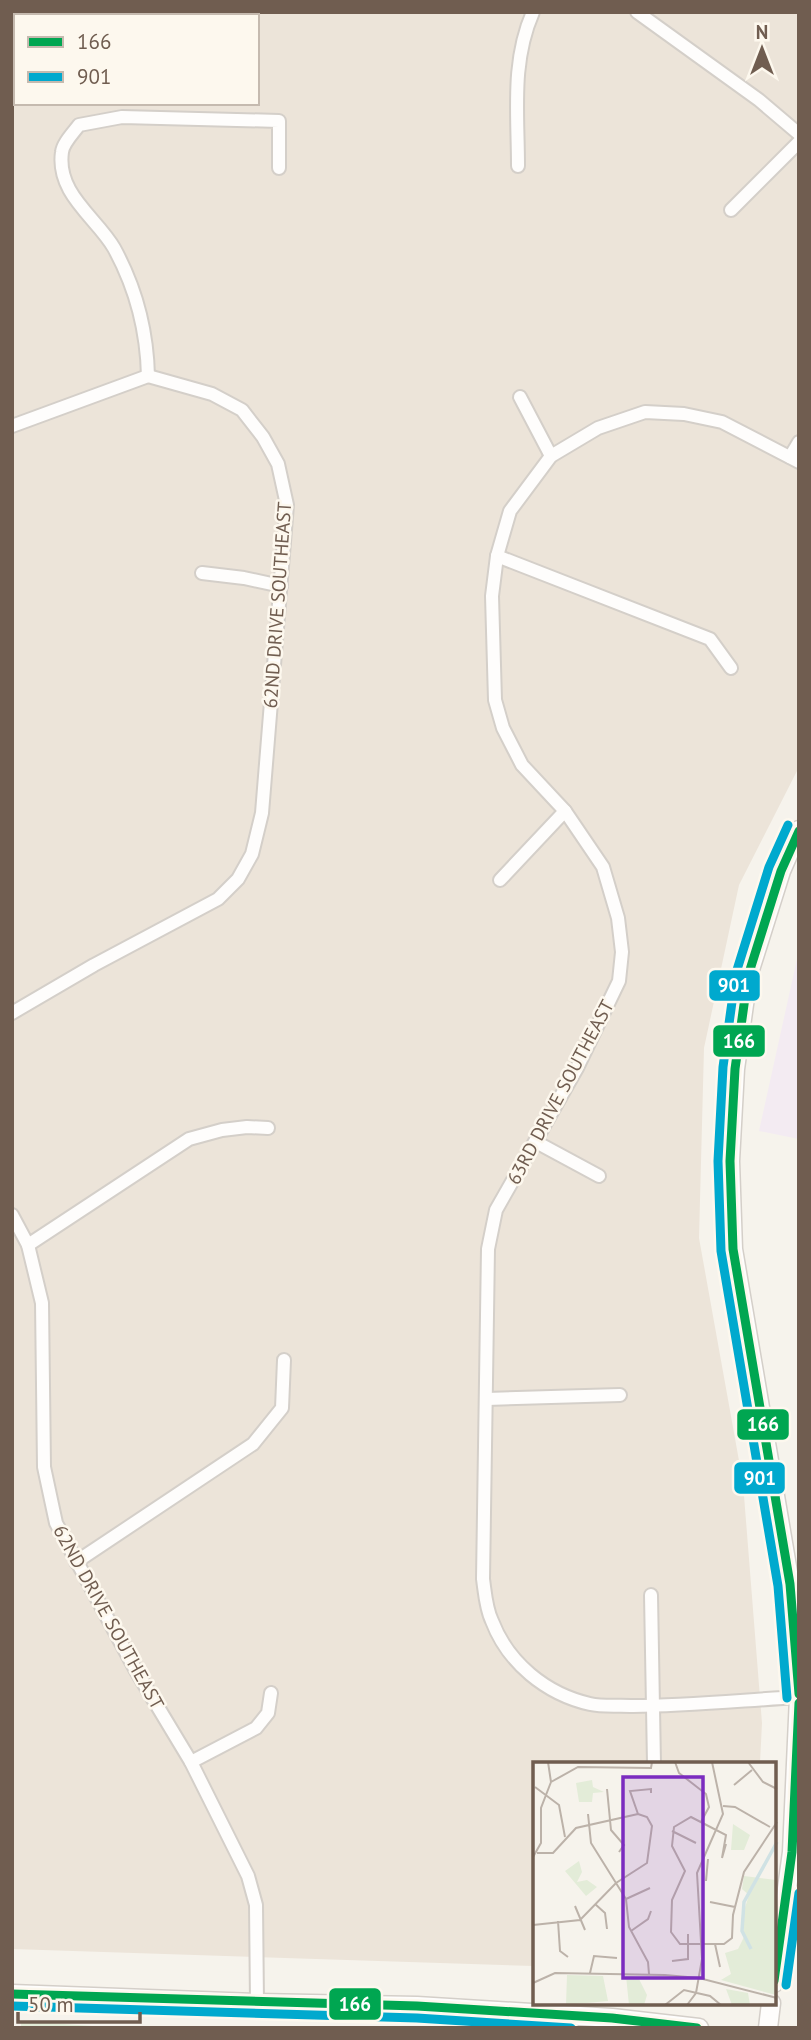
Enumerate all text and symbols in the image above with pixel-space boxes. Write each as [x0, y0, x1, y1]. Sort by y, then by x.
legend [14, 14, 259, 105]
north arrow [727, 14, 797, 84]
text: N [756, 20, 768, 44]
text: 166 [77, 28, 111, 55]
text: 901 [77, 63, 111, 90]
street label: 62ND DRIVE SOUTHEAST [258, 500, 296, 709]
line badge: 901 [708, 969, 761, 1002]
text: 901 [718, 973, 750, 997]
street label: 63RD DRIVE SOUTHEAST [501, 995, 619, 1188]
line badge: 166 [712, 1024, 766, 1058]
text: 166 [723, 1029, 755, 1053]
line badge: 166 [736, 1408, 790, 1441]
text: 166 [747, 1412, 779, 1436]
line badge: 901 [733, 1461, 786, 1495]
text: 901 [744, 1466, 776, 1490]
street label: 62ND DRIVE SOUTHEAST [48, 1521, 170, 1714]
inset map [533, 1762, 776, 2005]
scale bar [18, 1980, 140, 2024]
line badge: 166 [328, 1987, 382, 2021]
text: 50 m [28, 1991, 74, 2018]
text: 166 [339, 1992, 371, 2016]

